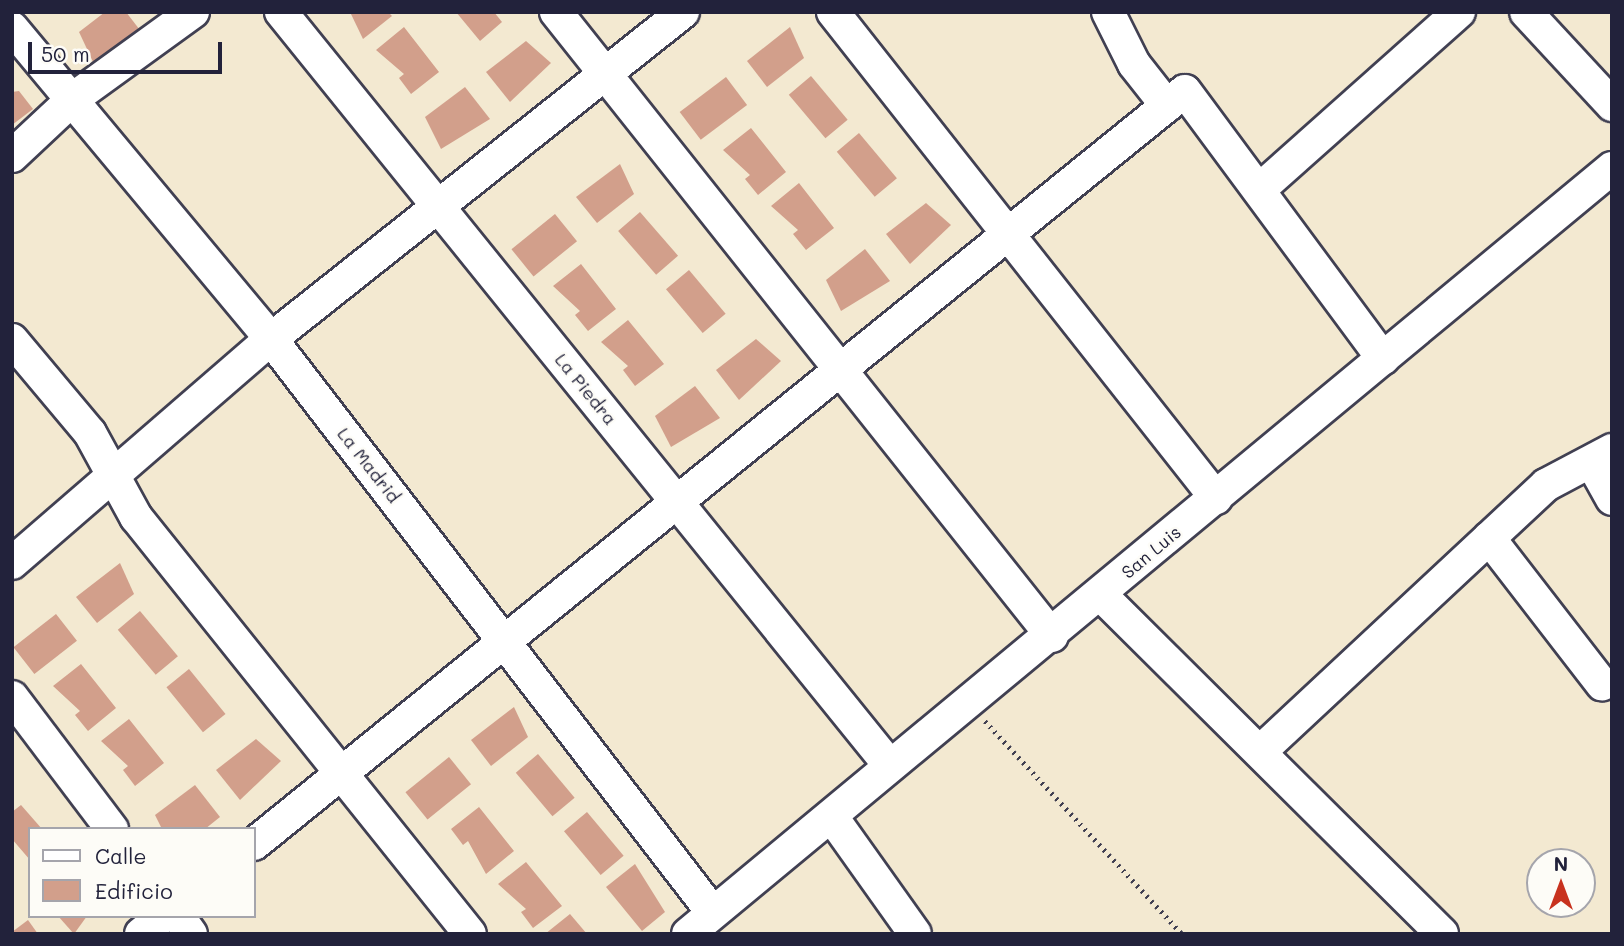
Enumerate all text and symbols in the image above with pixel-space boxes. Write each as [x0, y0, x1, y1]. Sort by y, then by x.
scale bar [32, 28, 226, 72]
text: 50 m [41, 40, 90, 67]
street label: La Piedra [551, 349, 621, 429]
street label: La Madrid [333, 423, 405, 507]
street label: San Luis [1117, 521, 1185, 583]
legend [28, 827, 256, 918]
text: Calle [95, 842, 147, 869]
north arrow [1526, 848, 1596, 918]
text: N [1554, 851, 1568, 876]
text: Edificio [95, 877, 173, 904]

